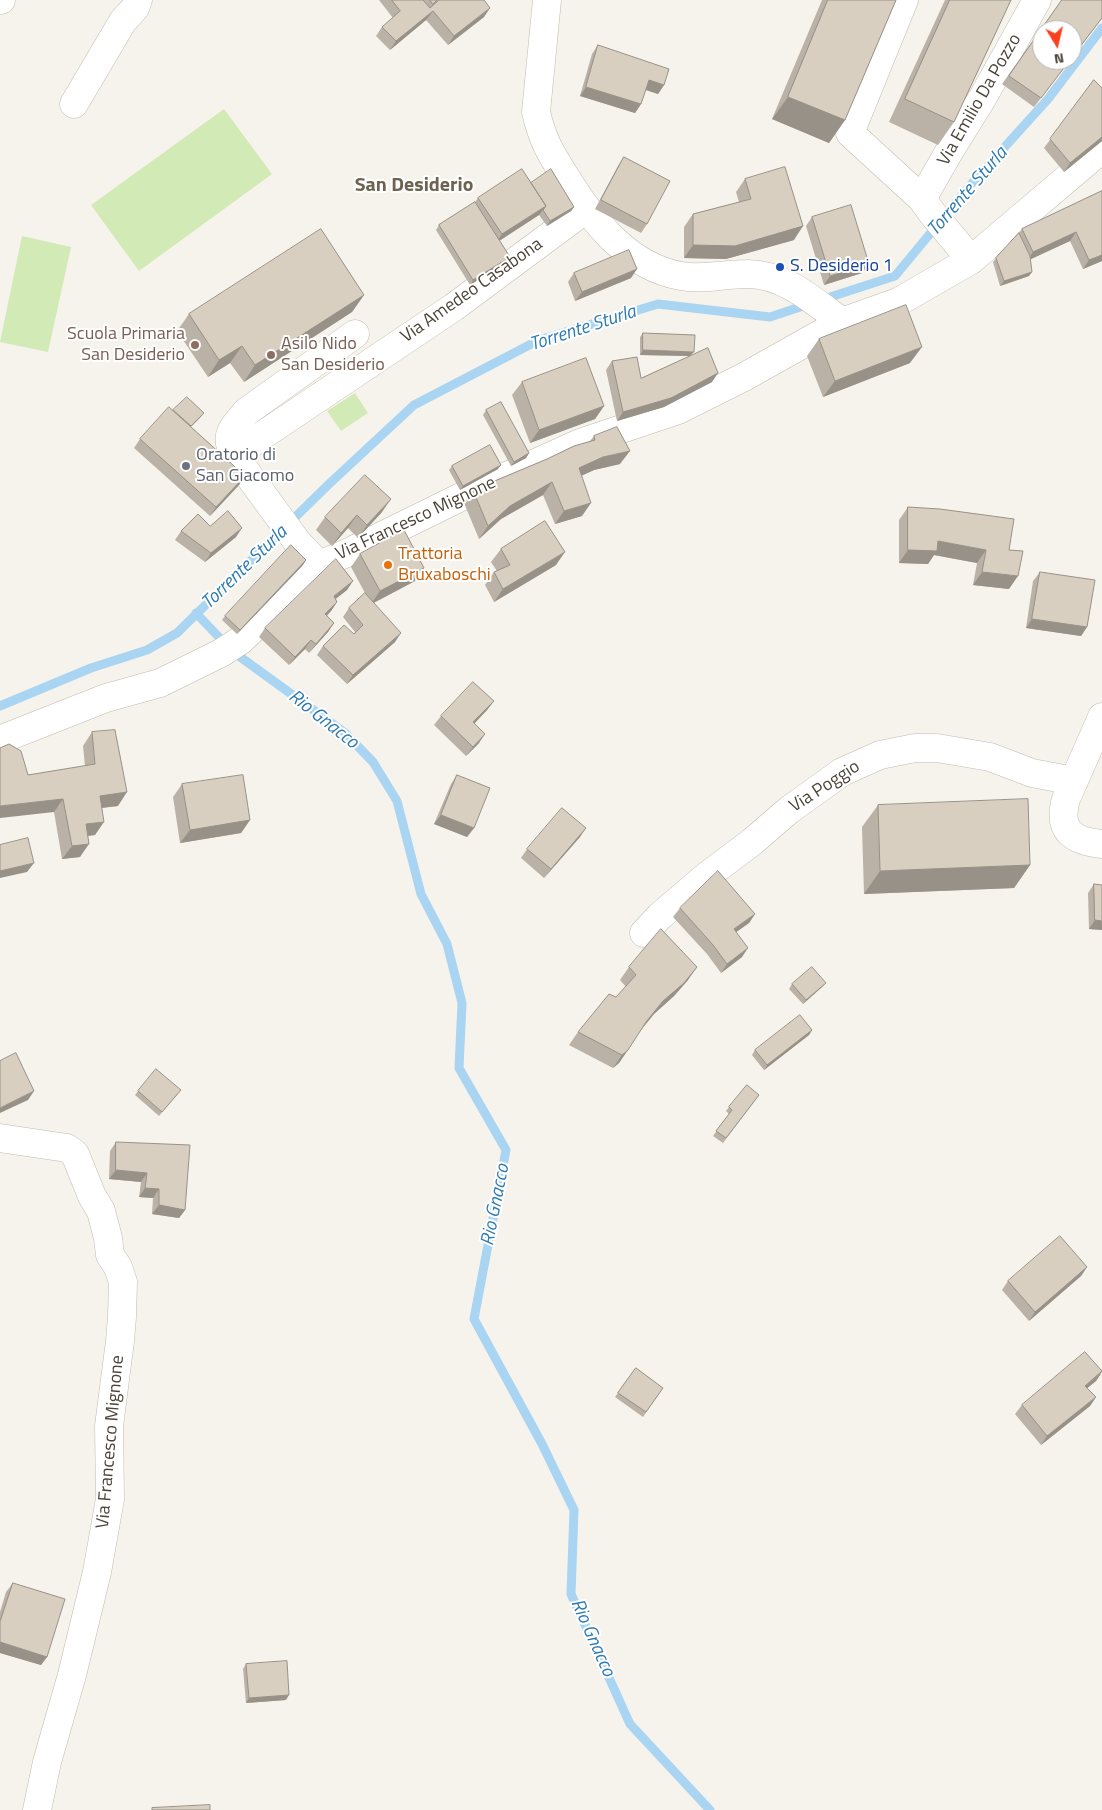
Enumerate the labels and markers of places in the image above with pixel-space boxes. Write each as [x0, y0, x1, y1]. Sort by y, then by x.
place label: S. Desiderio 1 [790, 256, 893, 278]
marker: S. Desiderio 1 [774, 261, 786, 273]
place label: Scuola Primaria San Desiderio [67, 324, 185, 366]
place label: Asilo Nido San Desiderio [281, 334, 385, 376]
marker: Scuola Primaria San Desiderio [189, 339, 201, 351]
marker: Asilo Nido San Desiderio [265, 349, 277, 361]
place label: Oratorio di San Giacomo [196, 445, 294, 488]
marker: Oratorio di San Giacomo [180, 460, 192, 472]
place label: Trattoria Bruxaboschi [398, 544, 491, 586]
marker: Trattoria Bruxaboschi [382, 559, 394, 571]

